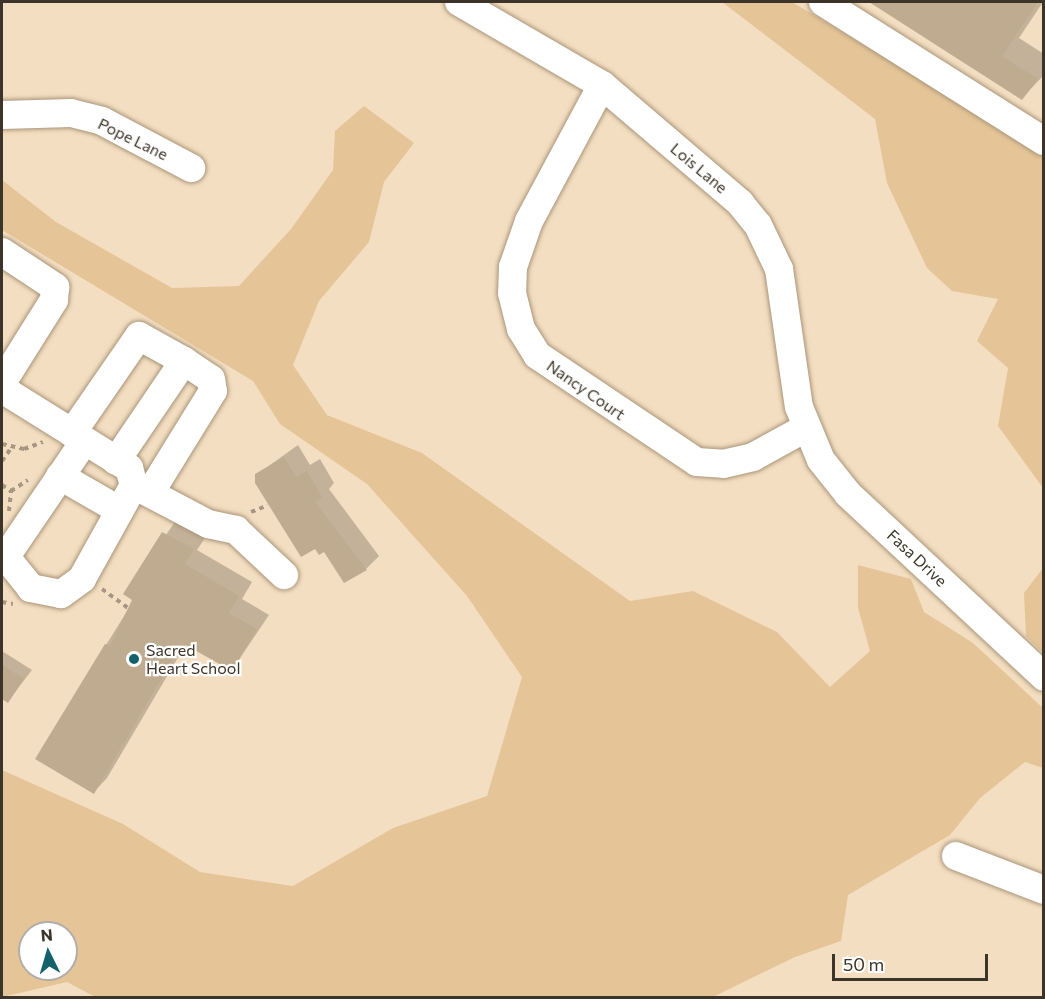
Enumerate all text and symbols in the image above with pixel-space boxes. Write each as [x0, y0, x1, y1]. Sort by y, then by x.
street label: Pope Lane [95, 114, 171, 164]
street label: Lois Lane [667, 139, 731, 197]
street label: Nancy Court [543, 356, 629, 424]
street label: Fasa Drive [883, 526, 951, 590]
place label: Sacred Heart School [146, 640, 240, 678]
marker: Sacred Heart School [127, 652, 141, 666]
north arrow [18, 921, 78, 981]
text: N [40, 925, 53, 945]
scale bar [835, 942, 991, 980]
text: 50 m [843, 953, 884, 975]

